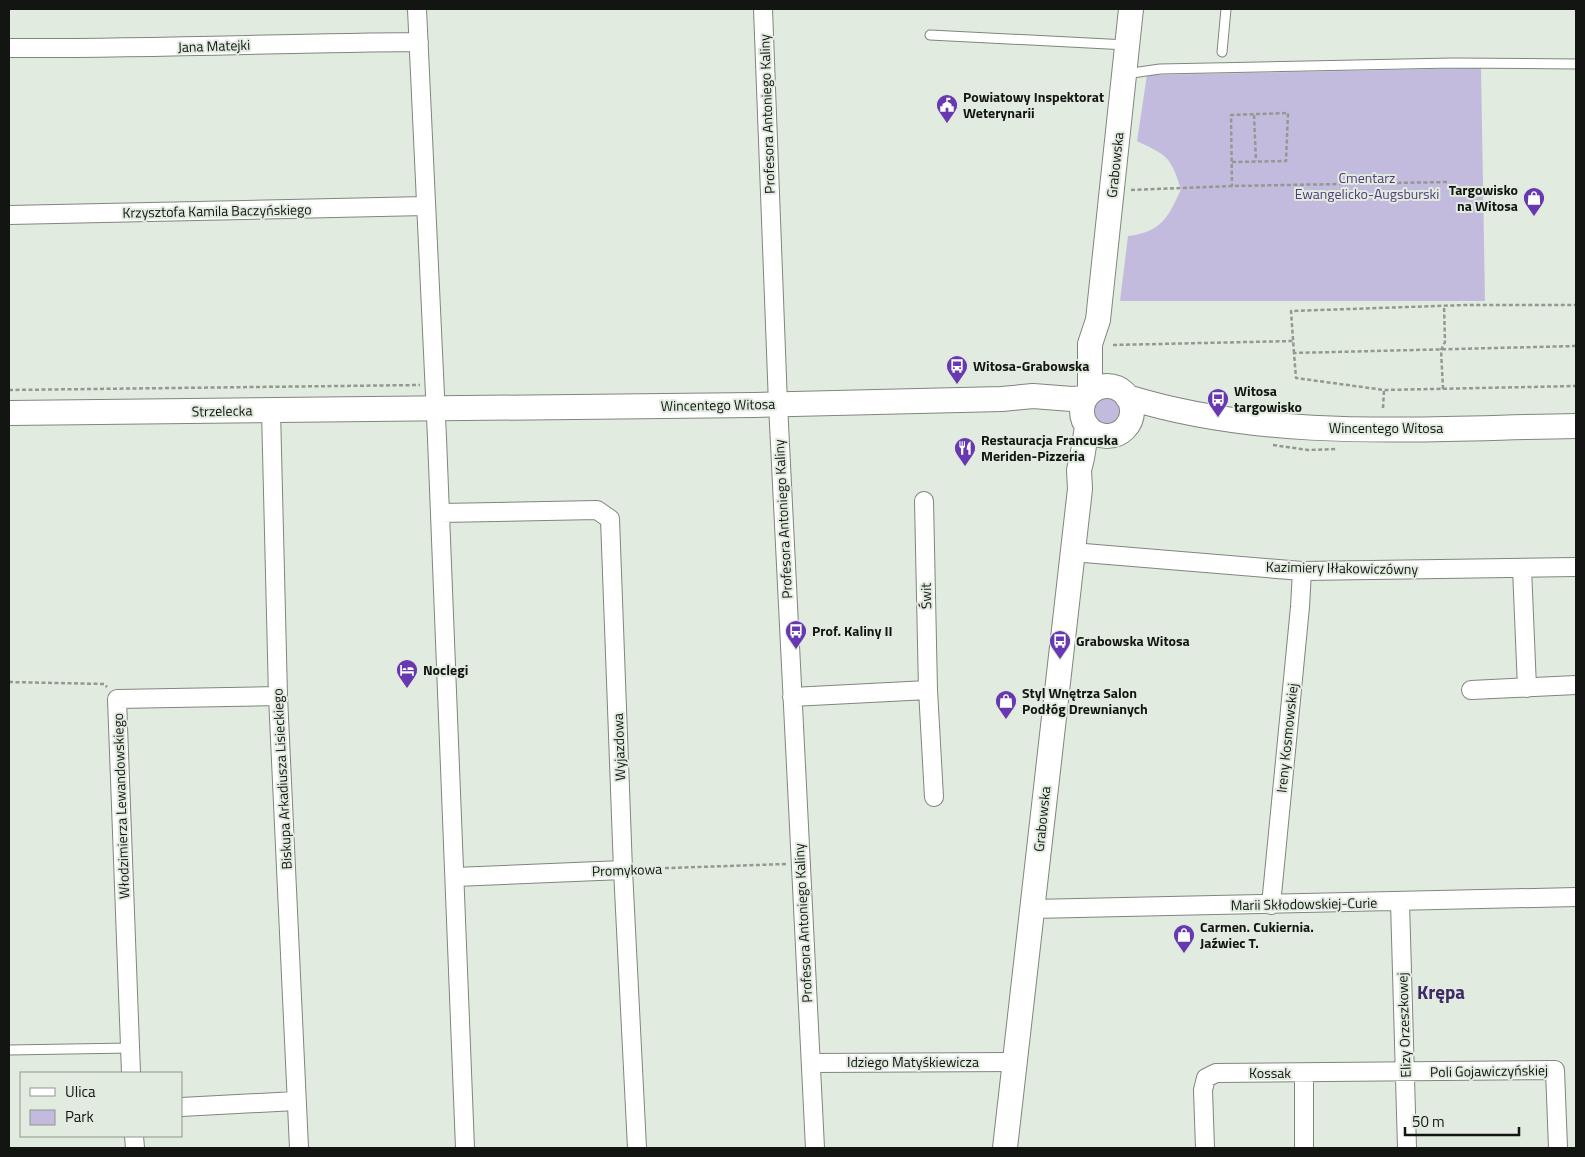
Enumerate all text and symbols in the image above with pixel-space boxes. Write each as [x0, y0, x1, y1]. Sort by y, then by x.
street label: Jana Matejki [177, 34, 250, 57]
street label: Profesora Antoniego Kaliny [753, 34, 780, 194]
place label: Powiatowy Inspektorat Weterynarii [963, 86, 1104, 123]
public building icon: Powiatowy Inspektorat Weterynarii [935, 93, 959, 124]
street label: Grabowska [1101, 131, 1128, 199]
park label: Cmentarz Ewangelicko-Augsburski [1295, 167, 1439, 204]
place label: Targowisko na Witosa [1449, 179, 1518, 216]
shop icon: Targowisko na Witosa [1522, 186, 1546, 217]
street label: Krzysztofa Kamila Baczyńskiego [122, 198, 312, 223]
bus stop icon: Witosa-Grabowska [945, 354, 969, 385]
place label: Witosa-Grabowska [973, 355, 1089, 376]
place label: Witosa targowisko [1234, 380, 1302, 417]
bus stop icon: Witosa targowisko [1206, 387, 1230, 418]
street label: Wincentego Witosa [661, 393, 775, 416]
street label: Strzelecka [191, 399, 253, 422]
street label: Wincentego Witosa [1329, 417, 1443, 438]
place label: Restauracja Francuska Meriden-Pizzeria [981, 429, 1118, 466]
restaurant icon: Restauracja Francuska Meriden-Pizzeria [953, 436, 977, 467]
street label: Profesora Antoniego Kaliny [768, 438, 797, 599]
street label: Kazimiery Iłłakowiczówny [1266, 556, 1419, 579]
street label: Świt [915, 583, 936, 609]
bus stop icon: Prof. Kaliny II [784, 619, 808, 650]
place label: Prof. Kaliny II [812, 620, 893, 641]
bus stop icon: Grabowska Witosa [1048, 629, 1072, 660]
place label: Grabowska Witosa [1076, 630, 1190, 651]
hotel icon: Noclegi [395, 658, 419, 689]
place label: Noclegi [423, 659, 468, 680]
place label: Styl Wnętrza Salon Podłóg Drewnianych [1022, 682, 1148, 719]
street label: Ireny Kosmowskiej [1270, 682, 1303, 794]
street label: Biskupa Arkadiusza Lisieckiego [266, 688, 297, 870]
shop icon: Styl Wnętrza Salon Podłóg Drewnianych [994, 689, 1018, 720]
street label: Włodzimierza Lewandowskiego [107, 713, 134, 899]
street label: Wyjazdowa [607, 713, 630, 781]
street label: Grabowska [1028, 785, 1055, 853]
street label: Profesora Antoniego Kaliny [788, 842, 817, 1003]
street label: Promykowa [592, 858, 662, 881]
street label: Marii Skłodowskiej-Curie [1231, 892, 1377, 915]
place label: Carmen. Cukiernia. Jaźwiec T. [1200, 916, 1314, 953]
shop icon: Carmen. Cukiernia. Jaźwiec T. [1172, 923, 1196, 954]
street label: Elizy Orzeszkowej [1391, 972, 1416, 1078]
district label: Krępa [1417, 977, 1465, 1006]
street label: Idziego Matyśkiewicza [847, 1051, 979, 1072]
street label: Poli Gojawiczyńskiej [1430, 1059, 1548, 1082]
street label: Kossak [1249, 1062, 1291, 1083]
legend [20, 1072, 182, 1137]
text: Ulica [65, 1080, 96, 1103]
scale bar [1405, 1104, 1519, 1136]
text: Park [65, 1105, 94, 1128]
text: 50 m [1412, 1110, 1445, 1133]

